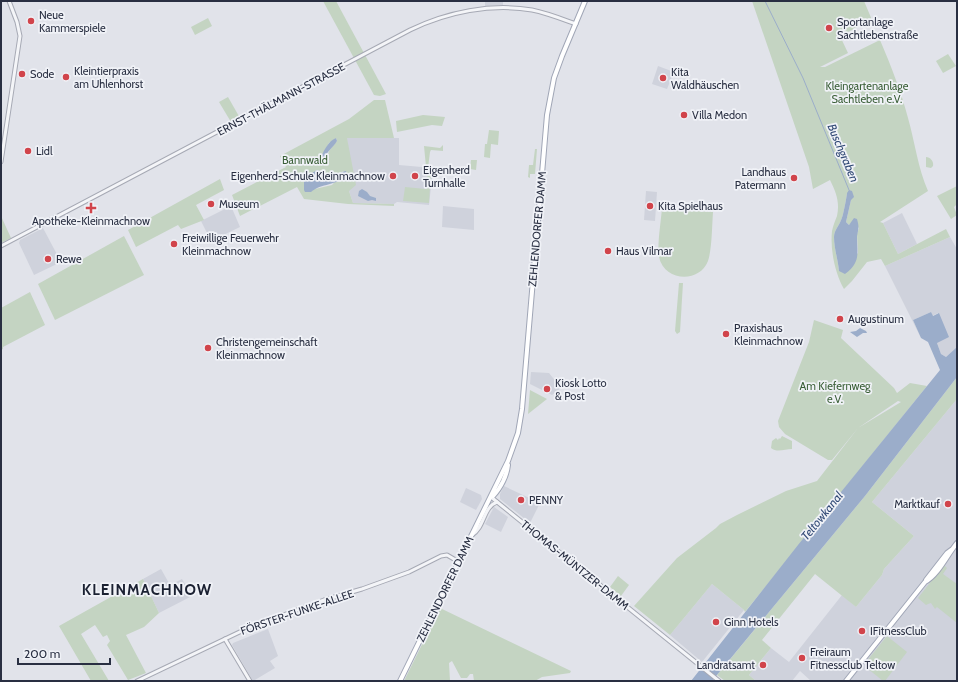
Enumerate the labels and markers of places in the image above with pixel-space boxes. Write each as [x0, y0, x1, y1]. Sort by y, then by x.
place label: Neue Kammerspiele [39, 8, 106, 35]
place label: Sportanlage Sachtlebenstraße [837, 15, 919, 42]
marker: Neue Kammerspiele [26, 16, 36, 26]
marker: Sportanlage Sachtlebenstraße [824, 23, 834, 33]
place label: Kleintierpraxis am Uhlenhorst [74, 64, 144, 91]
place label: Kita Waldhäuschen [671, 65, 739, 92]
place label: Sode [30, 67, 55, 81]
marker: Sode [17, 69, 27, 79]
marker: Kleintierpraxis am Uhlenhorst [61, 72, 71, 82]
marker: Kita Waldhäuschen [658, 73, 668, 83]
place label: Villa Medon [692, 108, 747, 122]
marker: Villa Medon [679, 110, 689, 120]
place label: Lidl [36, 144, 53, 158]
marker: Lidl [23, 146, 33, 156]
place label: Eigenherd Turnhalle [423, 163, 470, 190]
place label: Landhaus Patermann [735, 165, 786, 192]
place label: Eigenherd-Schule Kleinmachnow [231, 169, 385, 183]
marker: Eigenherd-Schule Kleinmachnow [388, 171, 398, 181]
marker: Eigenherd Turnhalle [410, 171, 420, 181]
marker: Landhaus Patermann [789, 173, 799, 183]
place label: Museum [219, 197, 260, 211]
marker: Museum [206, 199, 216, 209]
place label: Kita Spielhaus [658, 199, 723, 213]
marker: Kita Spielhaus [645, 201, 655, 211]
marker: Apotheke-Kleinmachnow [86, 203, 96, 213]
place label: Apotheke-Kleinmachnow [32, 214, 150, 228]
place label: Freiwillige Feuerwehr Kleinmachnow [182, 231, 279, 258]
marker: Freiwillige Feuerwehr Kleinmachnow [169, 239, 179, 249]
place label: Haus Vilmar [616, 244, 673, 258]
marker: Haus Vilmar [603, 246, 613, 256]
place label: Rewe [56, 252, 82, 266]
marker: Rewe [43, 254, 53, 264]
place label: Augustinum [848, 312, 904, 326]
marker: Augustinum [835, 314, 845, 324]
place label: Praxishaus Kleinmachnow [734, 321, 803, 348]
marker: Praxishaus Kleinmachnow [721, 329, 731, 339]
place label: Christengemeinschaft Kleinmachnow [216, 335, 318, 362]
marker: Christengemeinschaft Kleinmachnow [203, 343, 213, 353]
place label: Kiosk Lotto & Post [555, 376, 607, 403]
marker: Kiosk Lotto & Post [542, 384, 552, 394]
place label: PENNY [529, 493, 564, 507]
marker: PENNY [516, 495, 526, 505]
place label: Marktkauf [894, 497, 940, 511]
marker: Marktkauf [943, 499, 953, 509]
place label: Ginn Hotels [724, 615, 779, 629]
marker: Ginn Hotels [711, 617, 721, 627]
place label: IFitnessClub [870, 624, 927, 638]
marker: IFitnessClub [857, 626, 867, 636]
place label: Freiraum Fitnessclub Teltow [810, 645, 895, 672]
marker: Freiraum Fitnessclub Teltow [797, 653, 807, 663]
place label: Landratsamt [697, 658, 755, 672]
marker: Landratsamt [758, 660, 768, 670]

